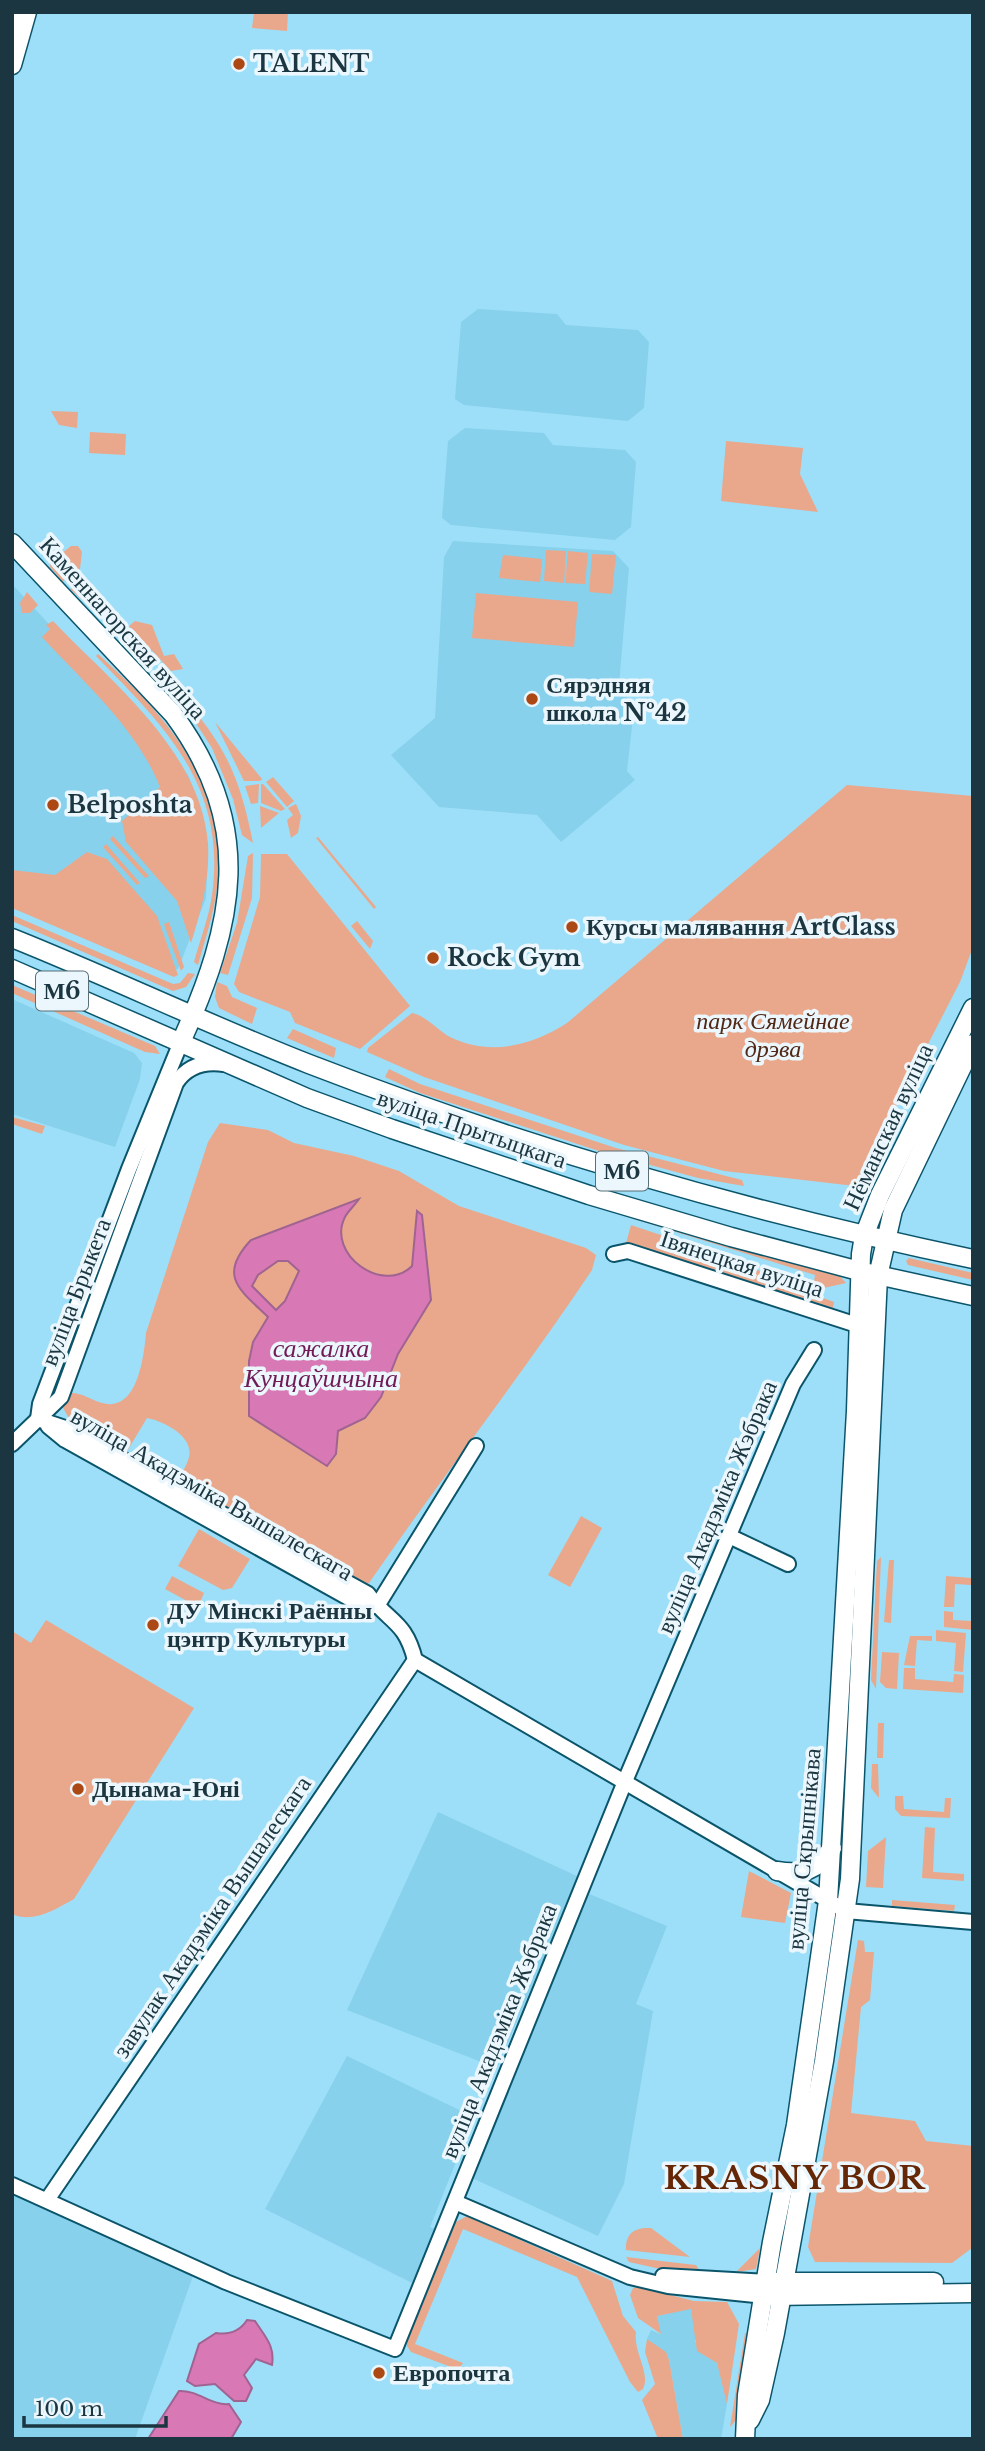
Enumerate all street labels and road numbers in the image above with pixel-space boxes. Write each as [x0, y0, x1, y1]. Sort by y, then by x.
street label: Каменнагорская вуліца [34, 530, 213, 725]
road number: М6 [36, 972, 88, 1010]
street label: Нёманская вуліца [836, 1038, 939, 1215]
street label: вуліца Прытыцкага [374, 1083, 571, 1175]
road number: М6 [596, 1152, 648, 1190]
street label: вуліца Брыкета [34, 1214, 117, 1370]
street label: Івянецкая вуліца [657, 1223, 828, 1304]
street label: вуліца Акадэміка Жэбрака [650, 1376, 783, 1638]
street label: вуліца Акадэміка Вышалескага [66, 1401, 359, 1587]
street label: вуліца Скрыпнікава [780, 1747, 827, 1951]
street label: завулак Акадэміка Вышалескага [106, 1770, 317, 2063]
street label: вуліца Акадэміка Жэбрака [434, 1899, 563, 2162]

